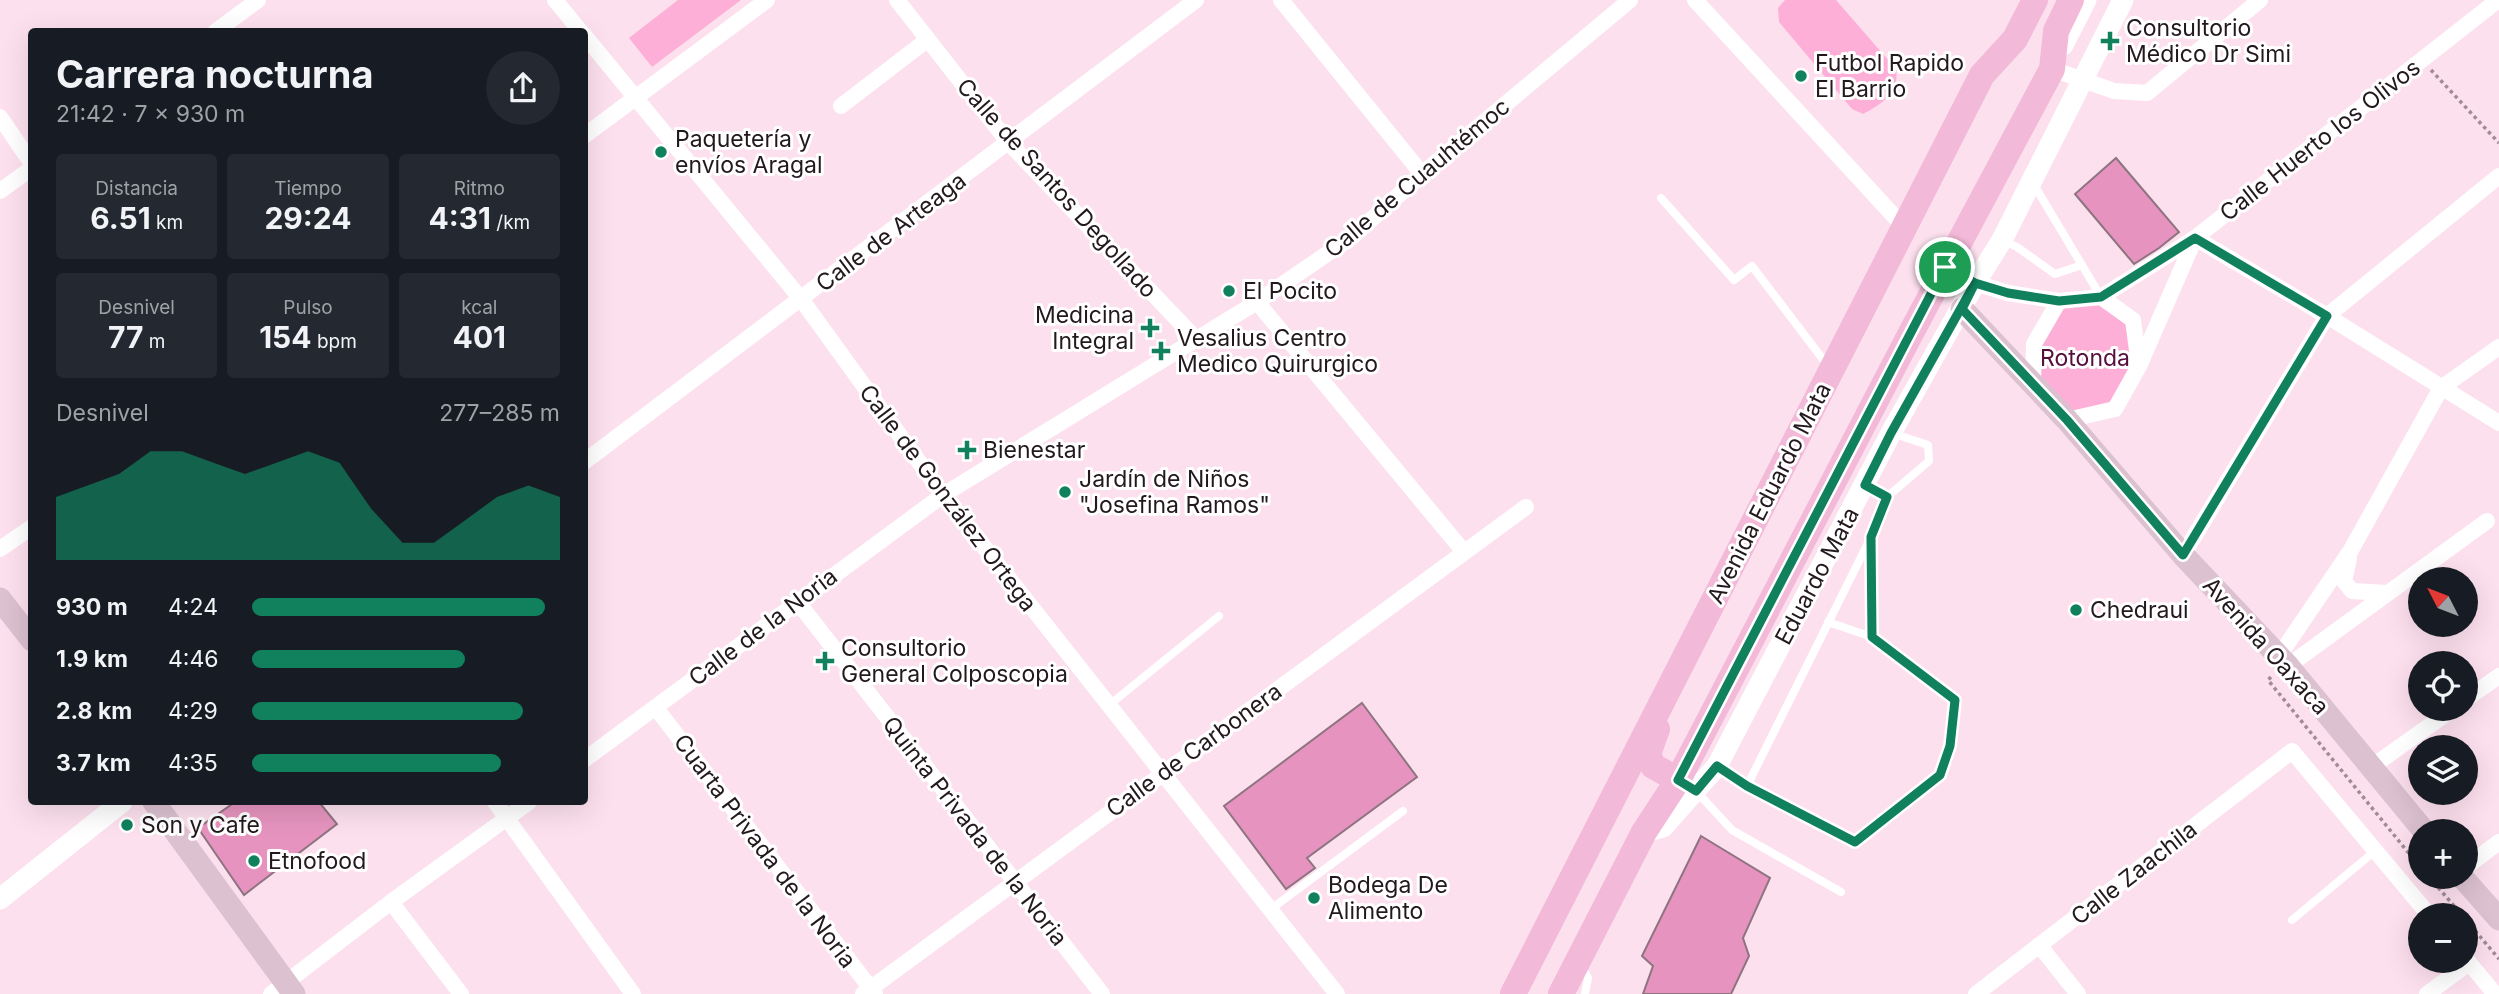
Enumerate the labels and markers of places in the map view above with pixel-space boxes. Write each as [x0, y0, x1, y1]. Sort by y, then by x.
place label: Consultorio Médico Dr Simi [2126, 14, 2291, 68]
marker: Consultorio Médico Dr Simi [2100, 31, 2120, 51]
place label: Futbol Rapido El Barrio [1815, 49, 1964, 103]
marker: Futbol Rapido El Barrio [1793, 68, 1809, 84]
place label: Paquetería y envíos Aragal [675, 125, 823, 179]
marker: Paquetería y envíos Aragal [653, 144, 669, 160]
pin [1915, 237, 1975, 297]
place label: El Pocito [1243, 277, 1337, 305]
marker: El Pocito [1221, 283, 1237, 299]
place label: Medicina Integral [1035, 301, 1134, 355]
marker: Medicina Integral [1140, 318, 1160, 338]
place label: Vesalius Centro Medico Quirurgico [1177, 324, 1378, 378]
marker: Vesalius Centro Medico Quirurgico [1151, 341, 1171, 361]
place label: Bienestar [983, 436, 1086, 464]
marker: Bienestar [957, 440, 977, 460]
place label: Jardín de Niños "Josefina Ramos" [1079, 465, 1270, 519]
marker: Jardín de Niños "Josefina Ramos" [1057, 484, 1073, 500]
place label: Chedraui [2090, 596, 2189, 624]
marker: Chedraui [2068, 602, 2084, 618]
place label: Consultorio General Colposcopia [841, 634, 1068, 688]
marker: Consultorio General Colposcopia [815, 651, 835, 671]
place label: Son y Cafe [141, 811, 260, 839]
marker: Son y Cafe [119, 817, 135, 833]
place label: Etnofood [268, 847, 366, 875]
marker: Etnofood [246, 853, 262, 869]
place label: Bodega De Alimento [1328, 871, 1448, 925]
marker: Bodega De Alimento [1306, 890, 1322, 906]

